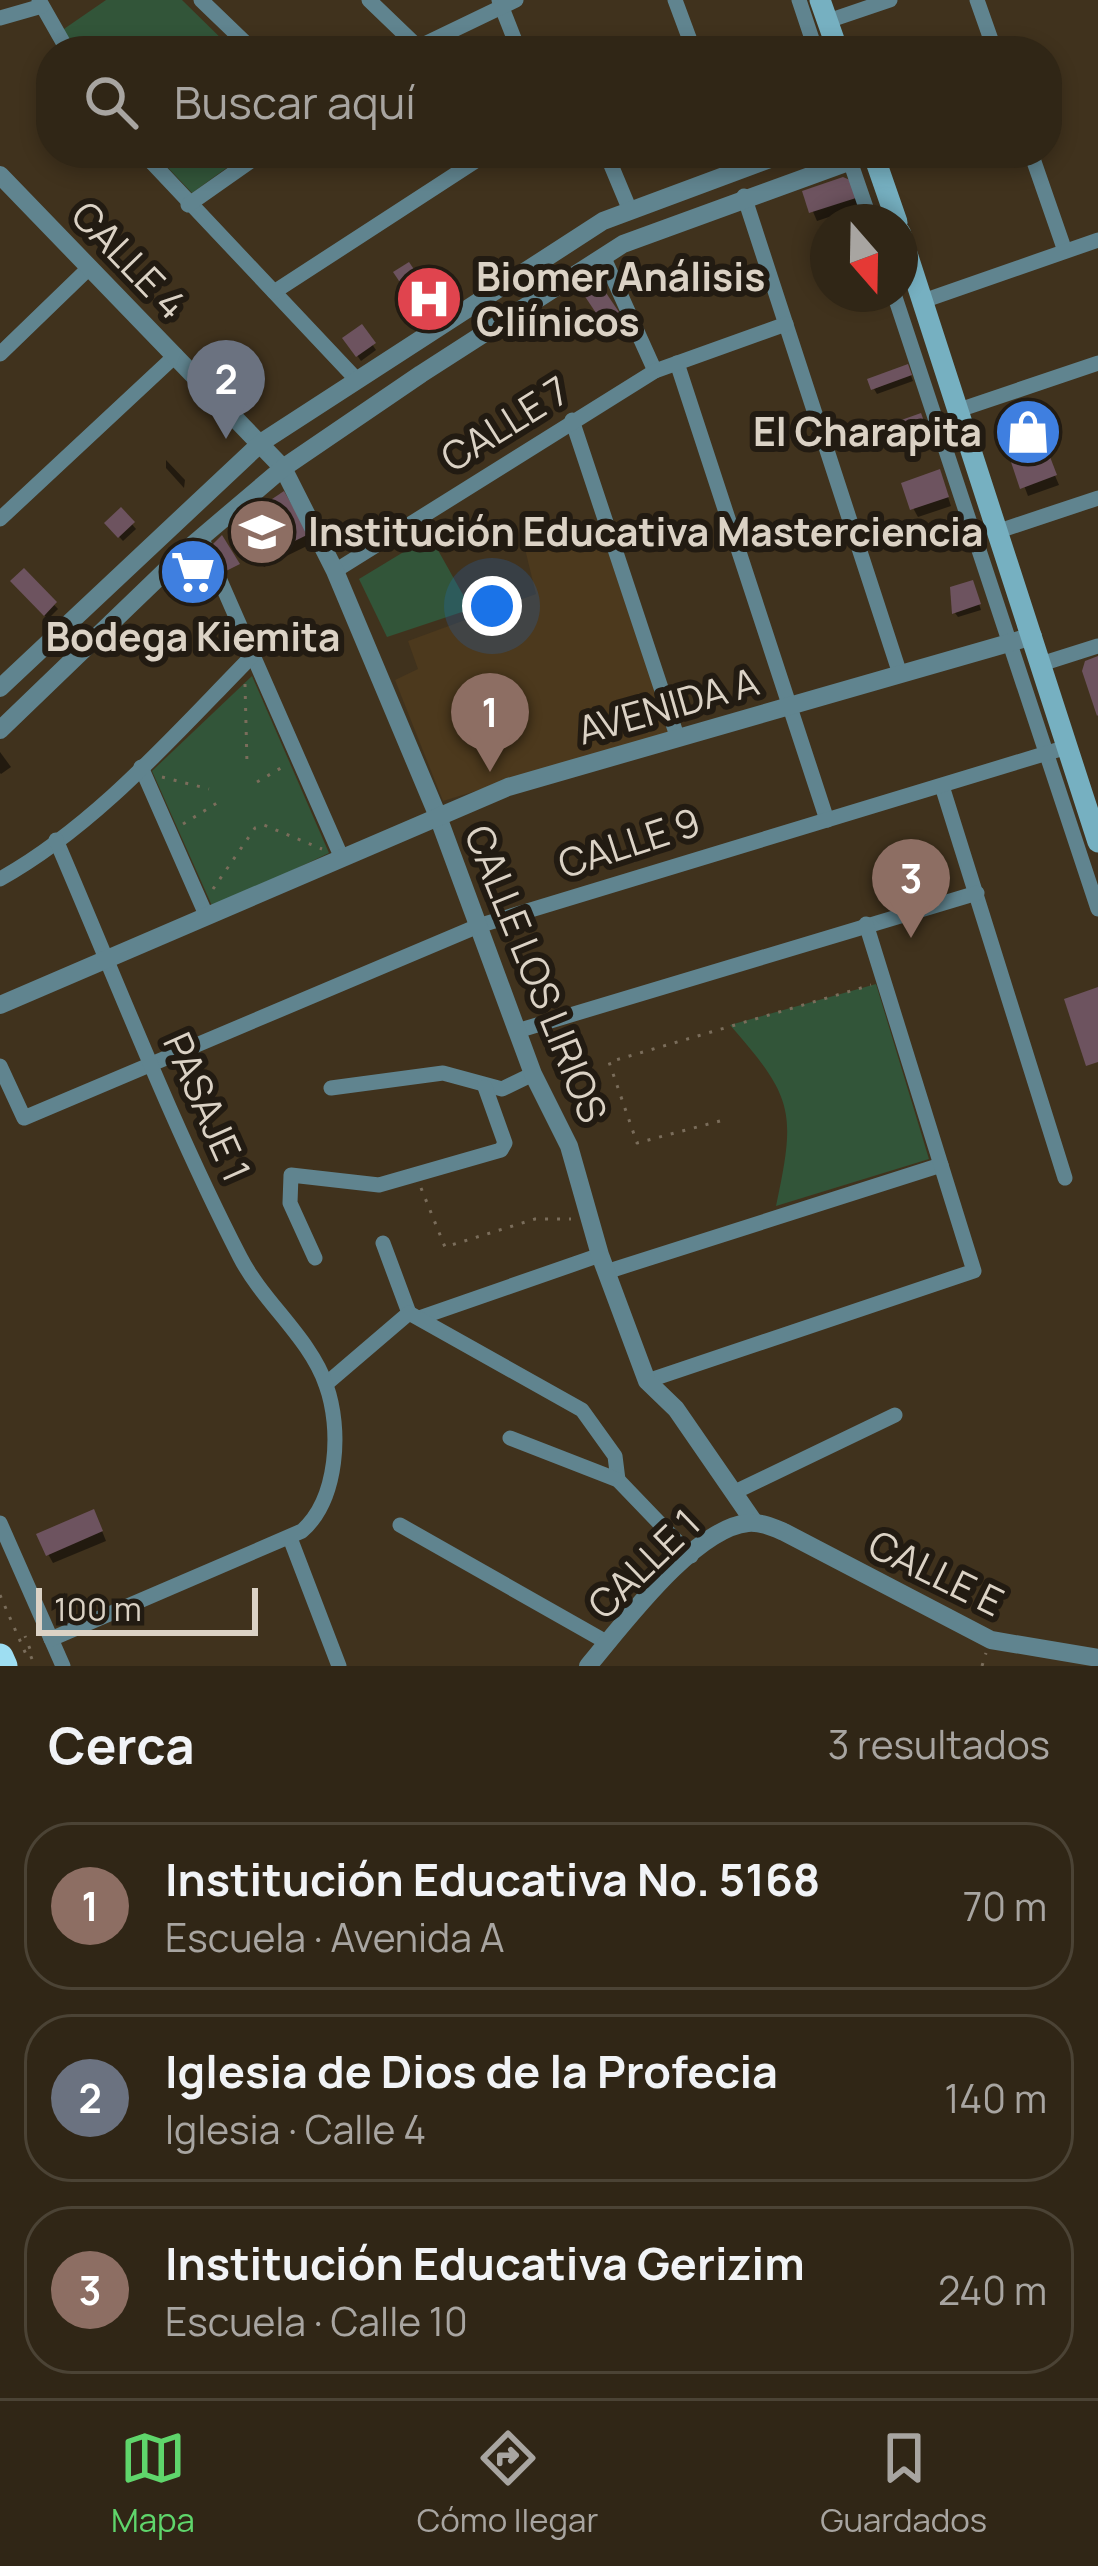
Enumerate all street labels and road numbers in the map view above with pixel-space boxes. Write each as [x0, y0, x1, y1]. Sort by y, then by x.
street label: CALLE 4 [60, 189, 199, 330]
street label: CALLE 7 [430, 363, 579, 483]
street label: AVENIDA A [571, 653, 765, 757]
street label: CALLE 9 [551, 794, 706, 890]
street label: CALLE LOS LIRIOS [453, 817, 621, 1130]
street label: PASAJE 1 [151, 1024, 265, 1190]
street label: CALLE 1 [575, 1496, 711, 1630]
street label: CALLE E [860, 1516, 1013, 1628]

